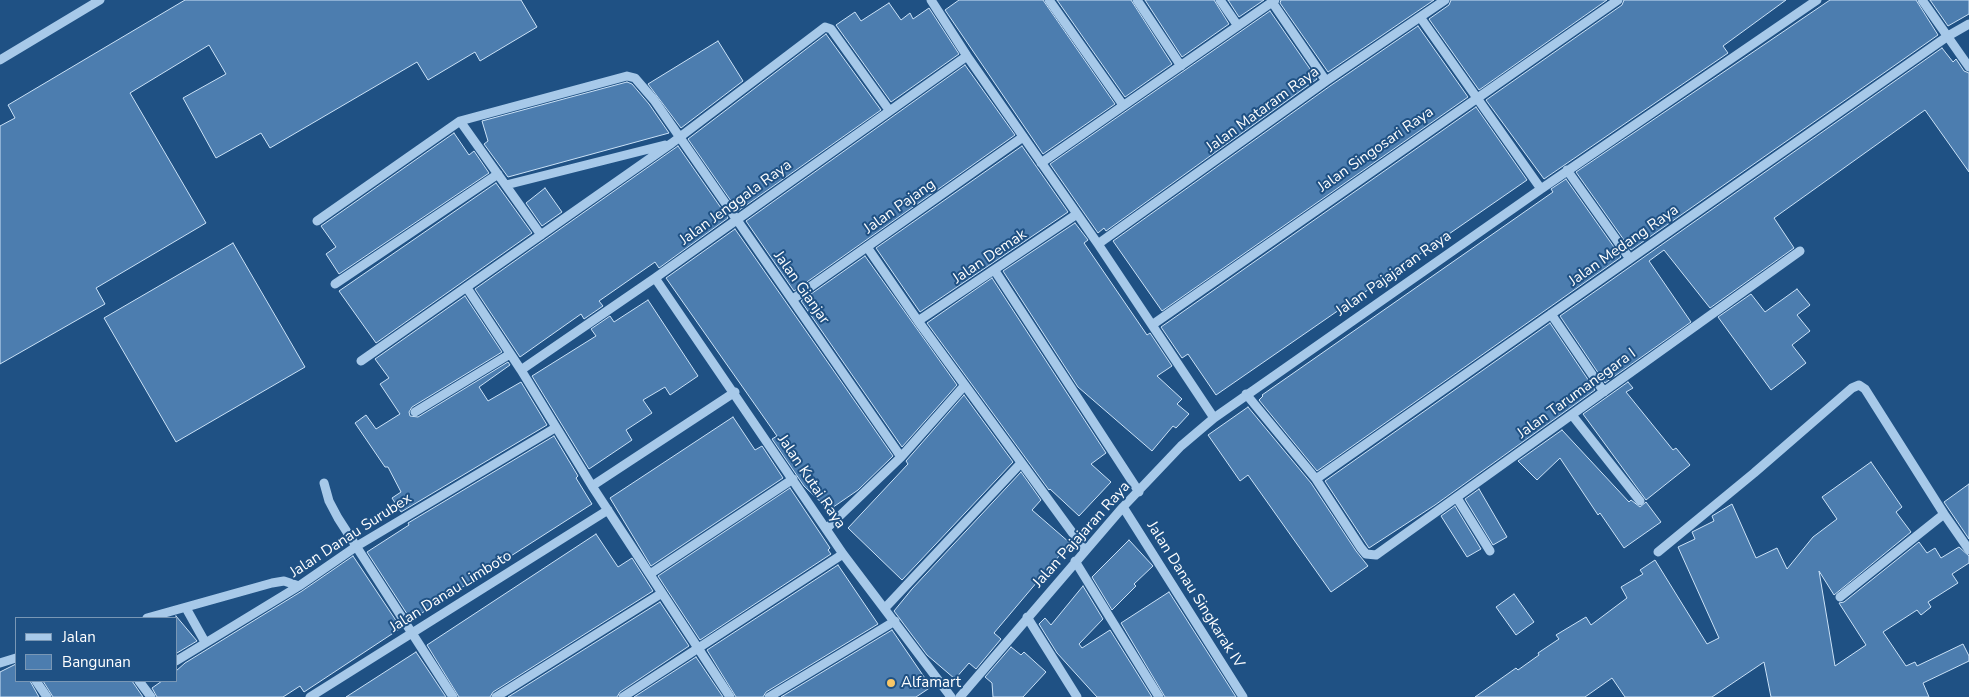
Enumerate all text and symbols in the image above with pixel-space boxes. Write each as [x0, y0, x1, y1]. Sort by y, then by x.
street label: Jalan Mataram Raya [1203, 63, 1323, 157]
street label: Jalan Singosari Raya [1315, 103, 1437, 197]
street label: Jalan Jenggala Raya [676, 156, 796, 250]
street label: Jalan Pajang [861, 176, 939, 238]
street label: Jalan Medang Raya [1566, 201, 1682, 291]
street label: Jalan Demak [950, 226, 1030, 288]
street label: Jalan Pajajaran Raya [1333, 227, 1455, 321]
street label: Jalan Gianjar [769, 248, 833, 328]
street label: Jalan Tarumanegara I [1514, 345, 1640, 443]
street label: Jalan Kutai Raya [773, 432, 849, 532]
street label: Jalan Pajajaran Raya [1030, 478, 1134, 592]
street label: Jalan Danau Surubex [287, 490, 415, 582]
street label: Jalan Danau Singkarak IV [1142, 518, 1248, 672]
street label: Jalan Danau Limboto [387, 547, 515, 637]
legend [15, 617, 178, 682]
text: Jalan [62, 627, 96, 647]
text: Bangunan [62, 652, 131, 672]
place label: Alfamart [901, 674, 961, 692]
marker: Alfamart [885, 677, 897, 689]

